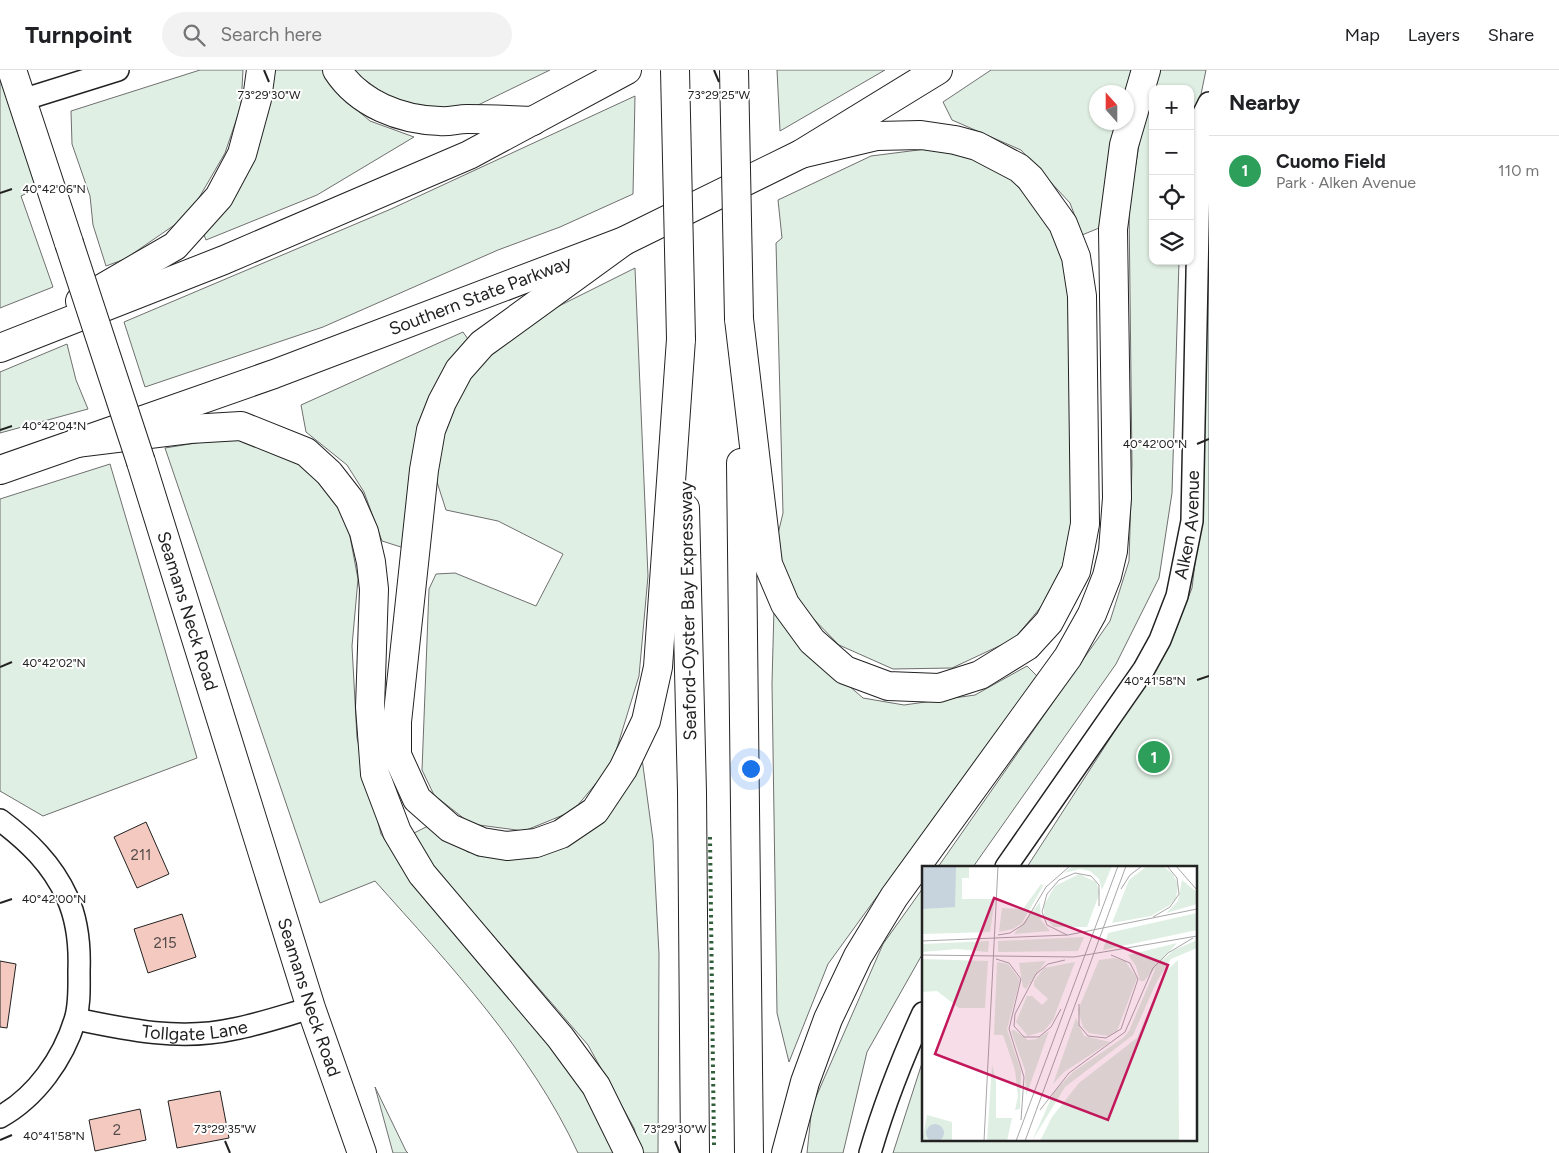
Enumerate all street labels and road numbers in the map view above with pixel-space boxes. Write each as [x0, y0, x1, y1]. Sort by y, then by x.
street label: Southern State Parkway [386, 251, 575, 340]
street label: Alken Avenue [1170, 470, 1204, 581]
street label: Seaford-Oyster Bay Expressway [675, 481, 701, 741]
street label: Seamans Neck Road [152, 529, 223, 693]
street label: Seamans Neck Road [273, 915, 345, 1080]
street label: Tollgate Lane [140, 1015, 250, 1045]

